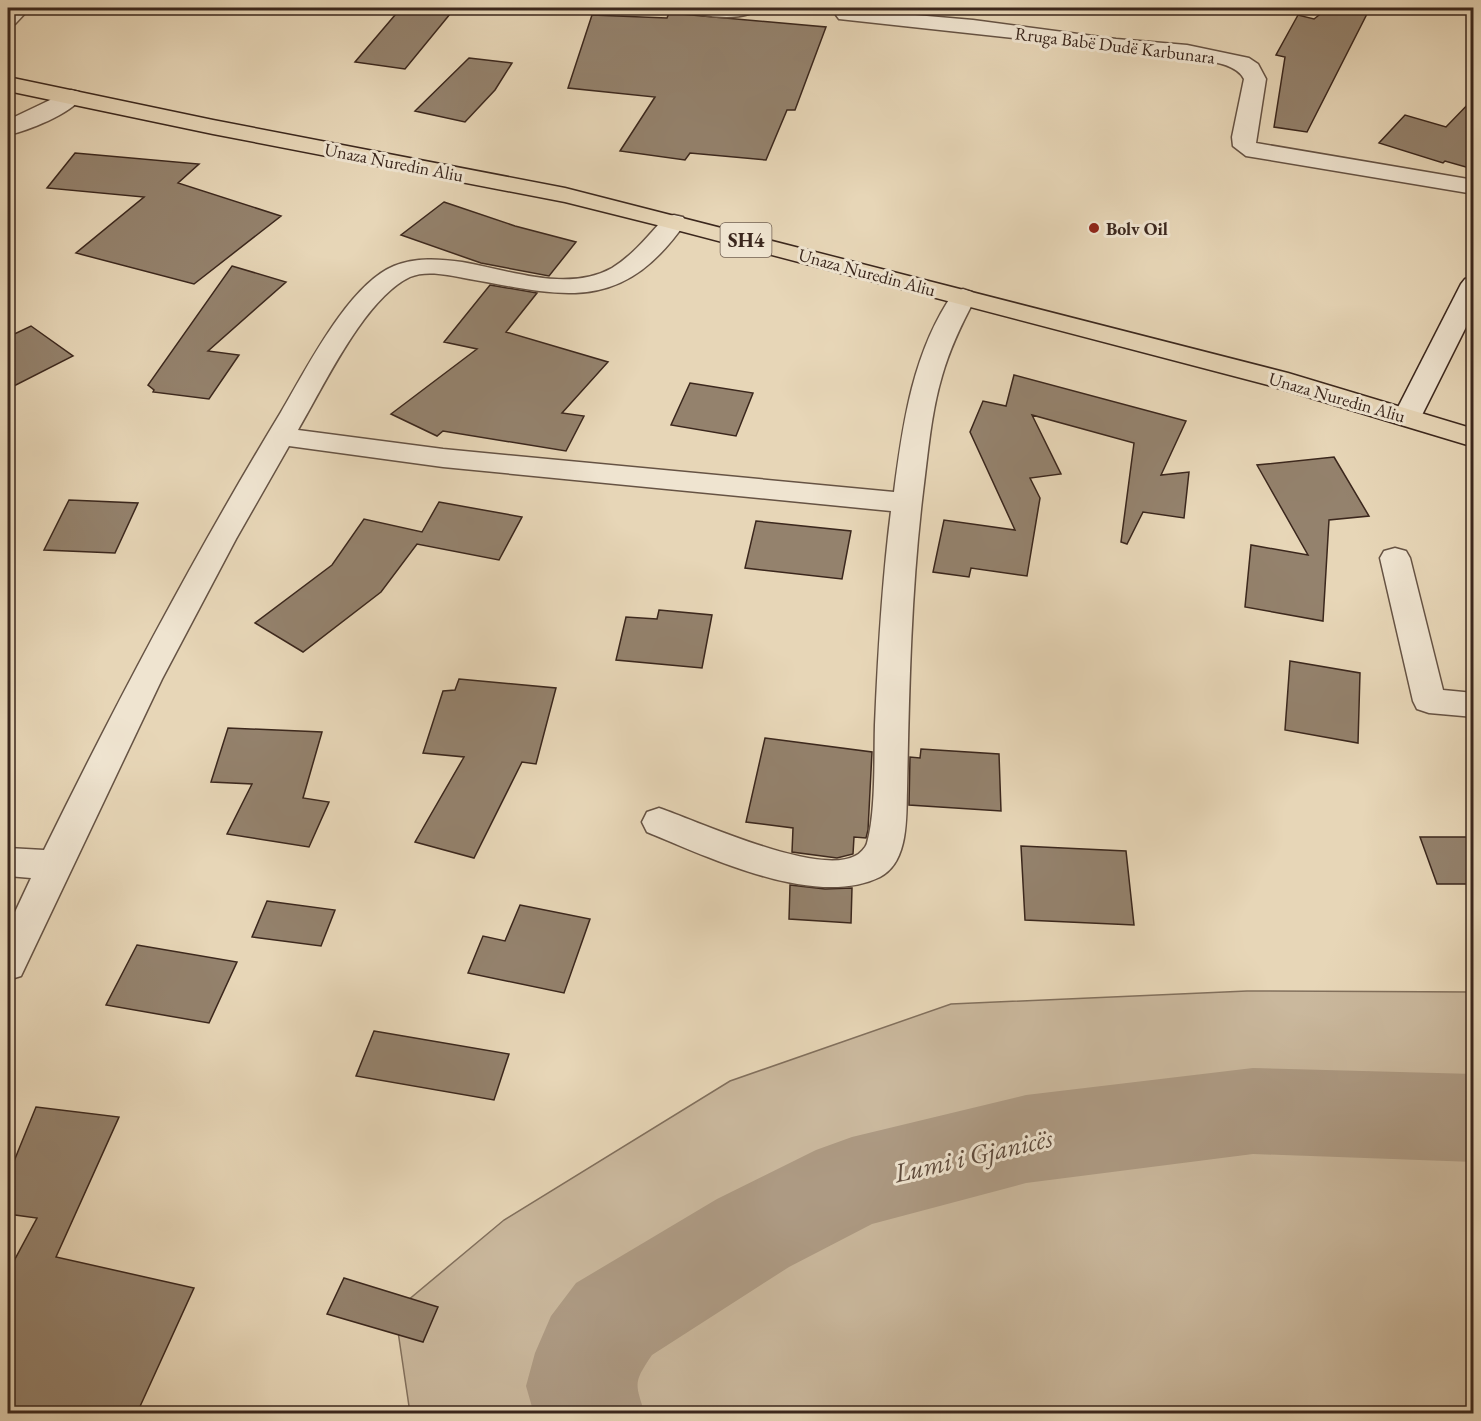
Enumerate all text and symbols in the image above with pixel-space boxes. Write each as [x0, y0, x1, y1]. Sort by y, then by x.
street label: Rruga Babë Dudë Karbunara [1014, 21, 1217, 69]
street label: Unaza Nuredin Aliu [323, 137, 466, 187]
place label: Bolv Oil [1106, 217, 1168, 240]
marker: Bolv Oil [1087, 221, 1101, 235]
road number: SH4 [720, 223, 771, 257]
street label: Unaza Nuredin Aliu [796, 243, 939, 301]
street label: Unaza Nuredin Aliu [1266, 367, 1408, 428]
water label: Lumi i Gjanicës [889, 1120, 1056, 1190]

